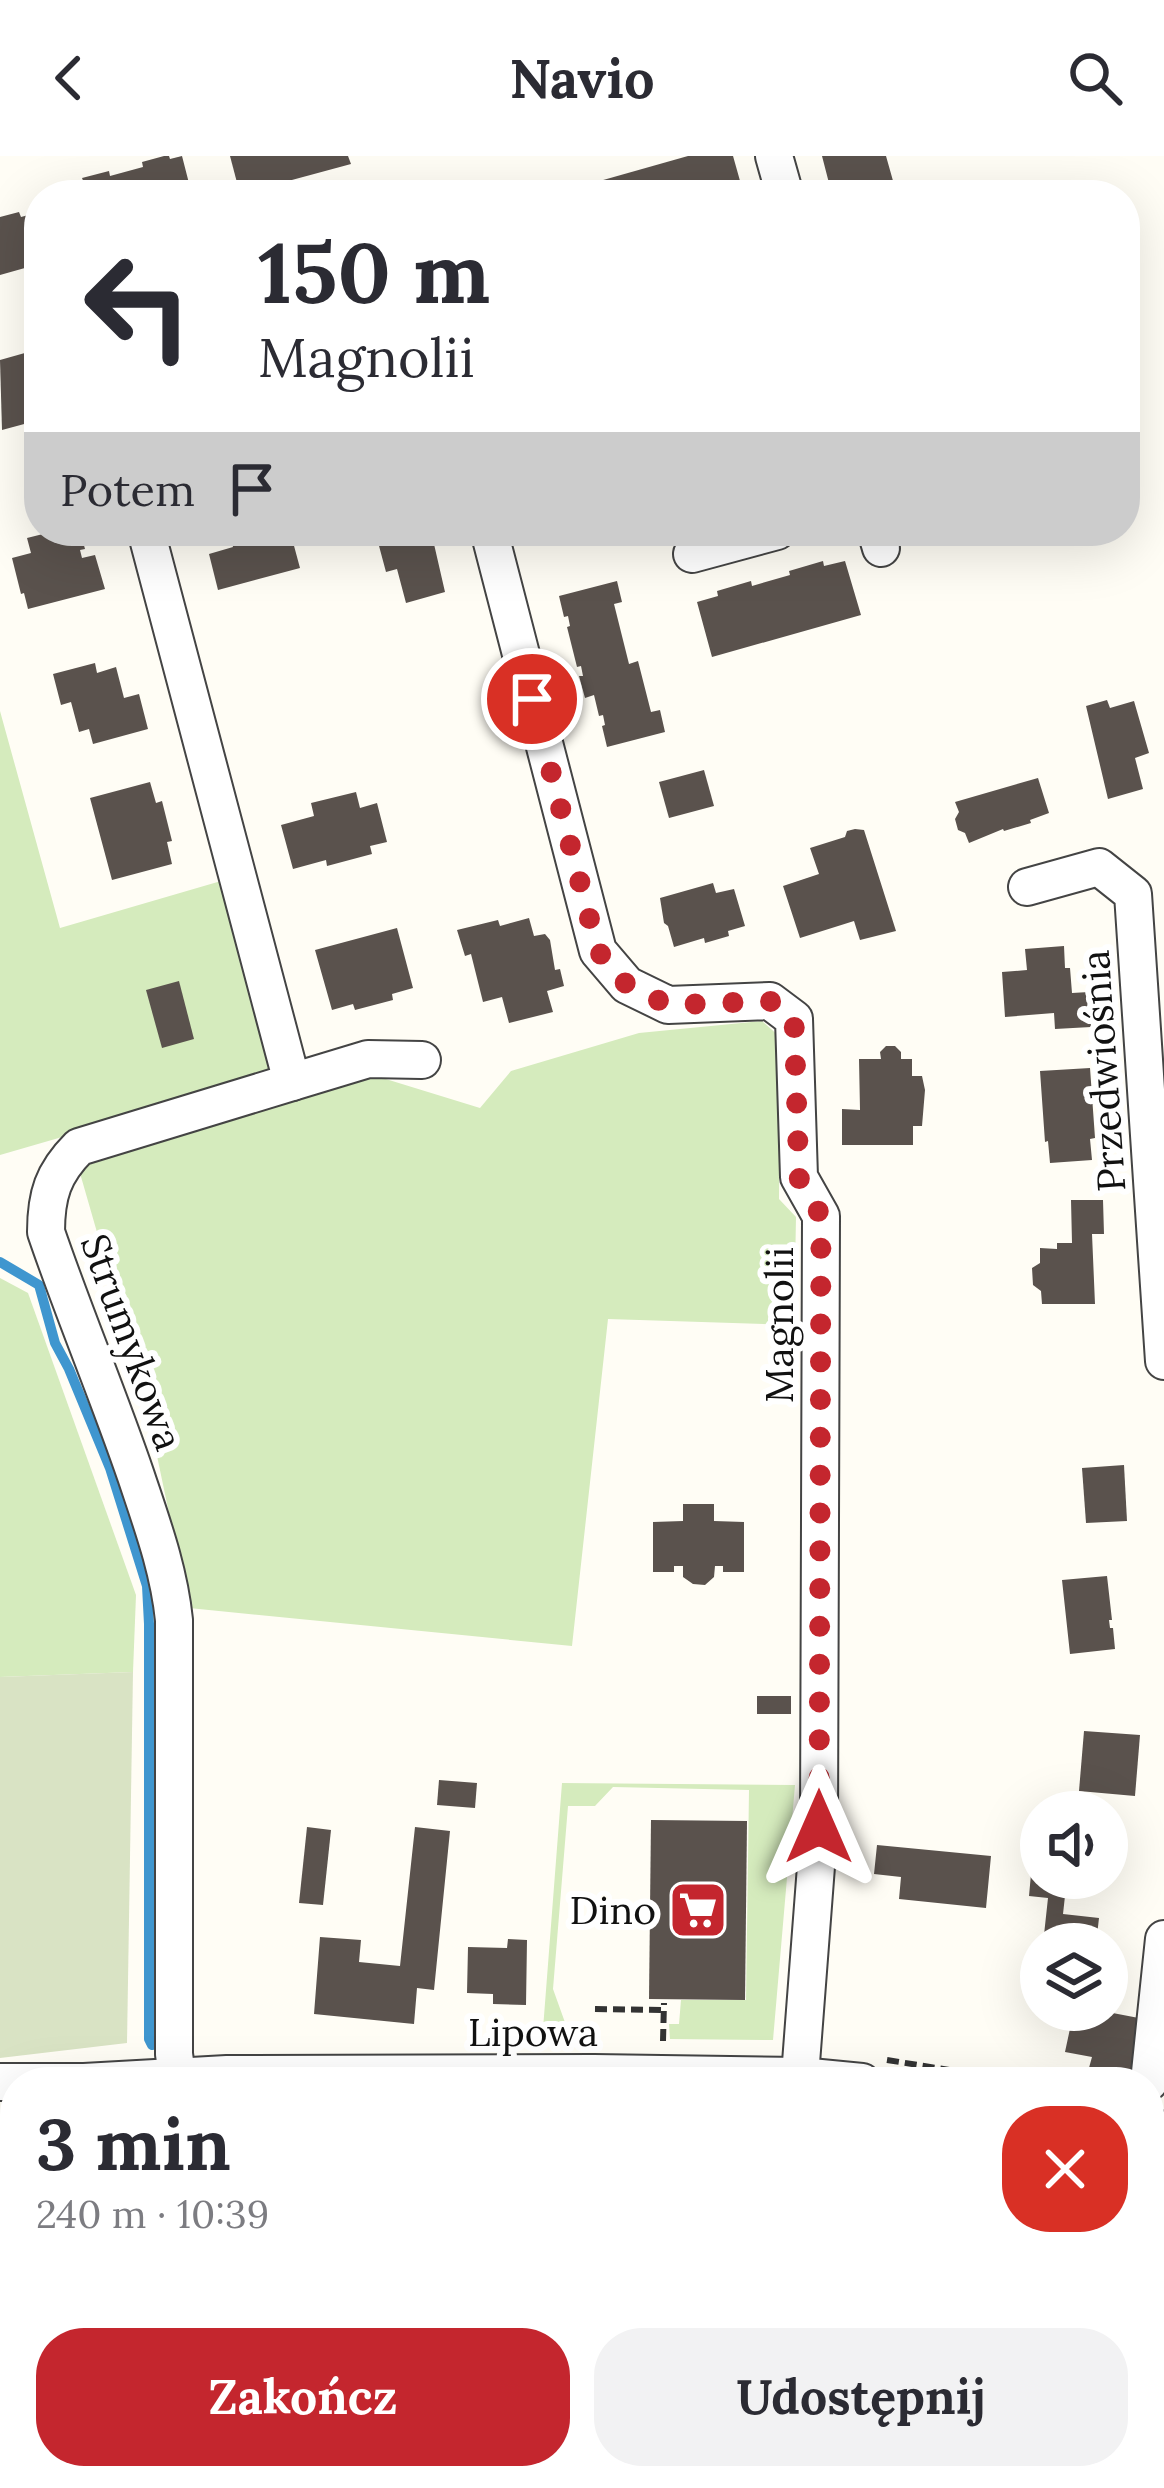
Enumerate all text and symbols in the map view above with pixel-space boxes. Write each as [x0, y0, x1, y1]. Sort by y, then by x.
text: Navio [509, 44, 655, 113]
icon: back [36, 45, 102, 111]
icon: search [1062, 45, 1128, 111]
text: 150 m [258, 218, 490, 326]
icon: left [60, 228, 216, 384]
text: Magnolii [258, 323, 475, 392]
icon: arrive [219, 456, 285, 522]
text: Potem [60, 461, 195, 518]
pin [481, 648, 583, 750]
icon: arrive [499, 666, 565, 732]
street label: Przedwiośnia [1070, 949, 1136, 1193]
street label: Strumykowa [70, 1227, 194, 1457]
street label: Magnolii [754, 1247, 804, 1403]
position arrow [756, 1764, 882, 1890]
map controls [1020, 1791, 1128, 2031]
button: sound [1020, 1791, 1128, 1899]
supermarket icon: Dino [667, 1879, 729, 1941]
place label: Dino [569, 1885, 656, 1935]
button: layers [1020, 1923, 1128, 2031]
street label: Lipowa [468, 2007, 598, 2057]
text: 3 min [36, 2098, 231, 2190]
button: close [1002, 2106, 1128, 2232]
text: 240 m · 10:39 [36, 2189, 269, 2239]
button: Zakończ [36, 2328, 570, 2466]
button: Udostępnij [594, 2328, 1128, 2466]

